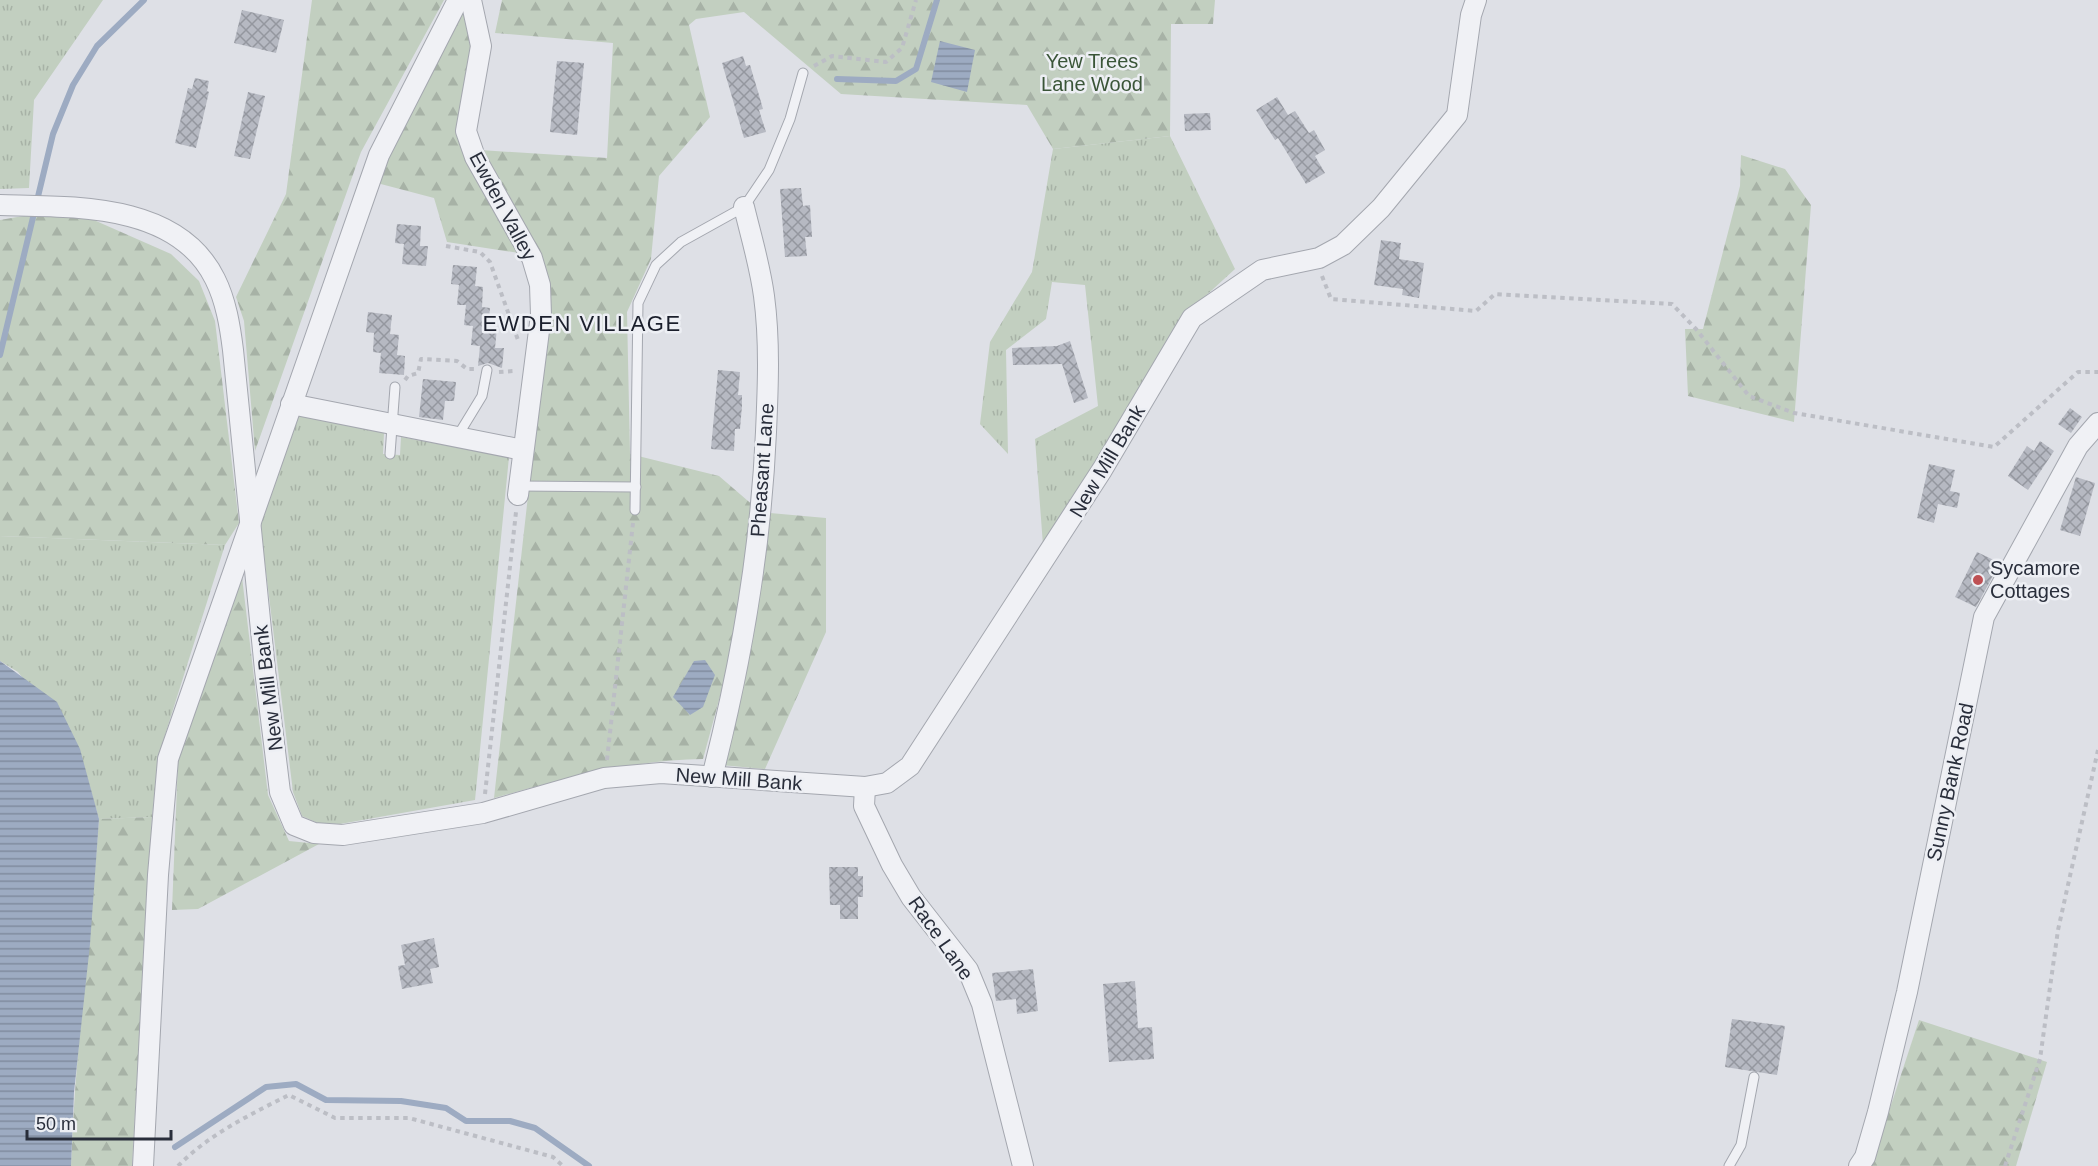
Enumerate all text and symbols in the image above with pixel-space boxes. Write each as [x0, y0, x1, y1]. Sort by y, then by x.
park label: Yew Trees Lane Wood [1041, 50, 1143, 95]
street label: Ewden Valley [465, 148, 541, 264]
district label: EWDEN VILLAGE [482, 311, 682, 336]
street label: New Mill Bank [1065, 400, 1150, 521]
street label: Pheasant Lane [746, 402, 778, 538]
place label: Sycamore Cottages [1990, 557, 2080, 602]
marker: Sycamore Cottages [1971, 573, 1985, 587]
street label: New Mill Bank [249, 623, 287, 752]
street label: Sunny Bank Road [1922, 701, 1978, 863]
street label: New Mill Bank [675, 764, 804, 794]
street label: Race Lane [904, 892, 978, 984]
scale bar [27, 1103, 171, 1141]
text: 50 m [36, 1114, 76, 1134]

